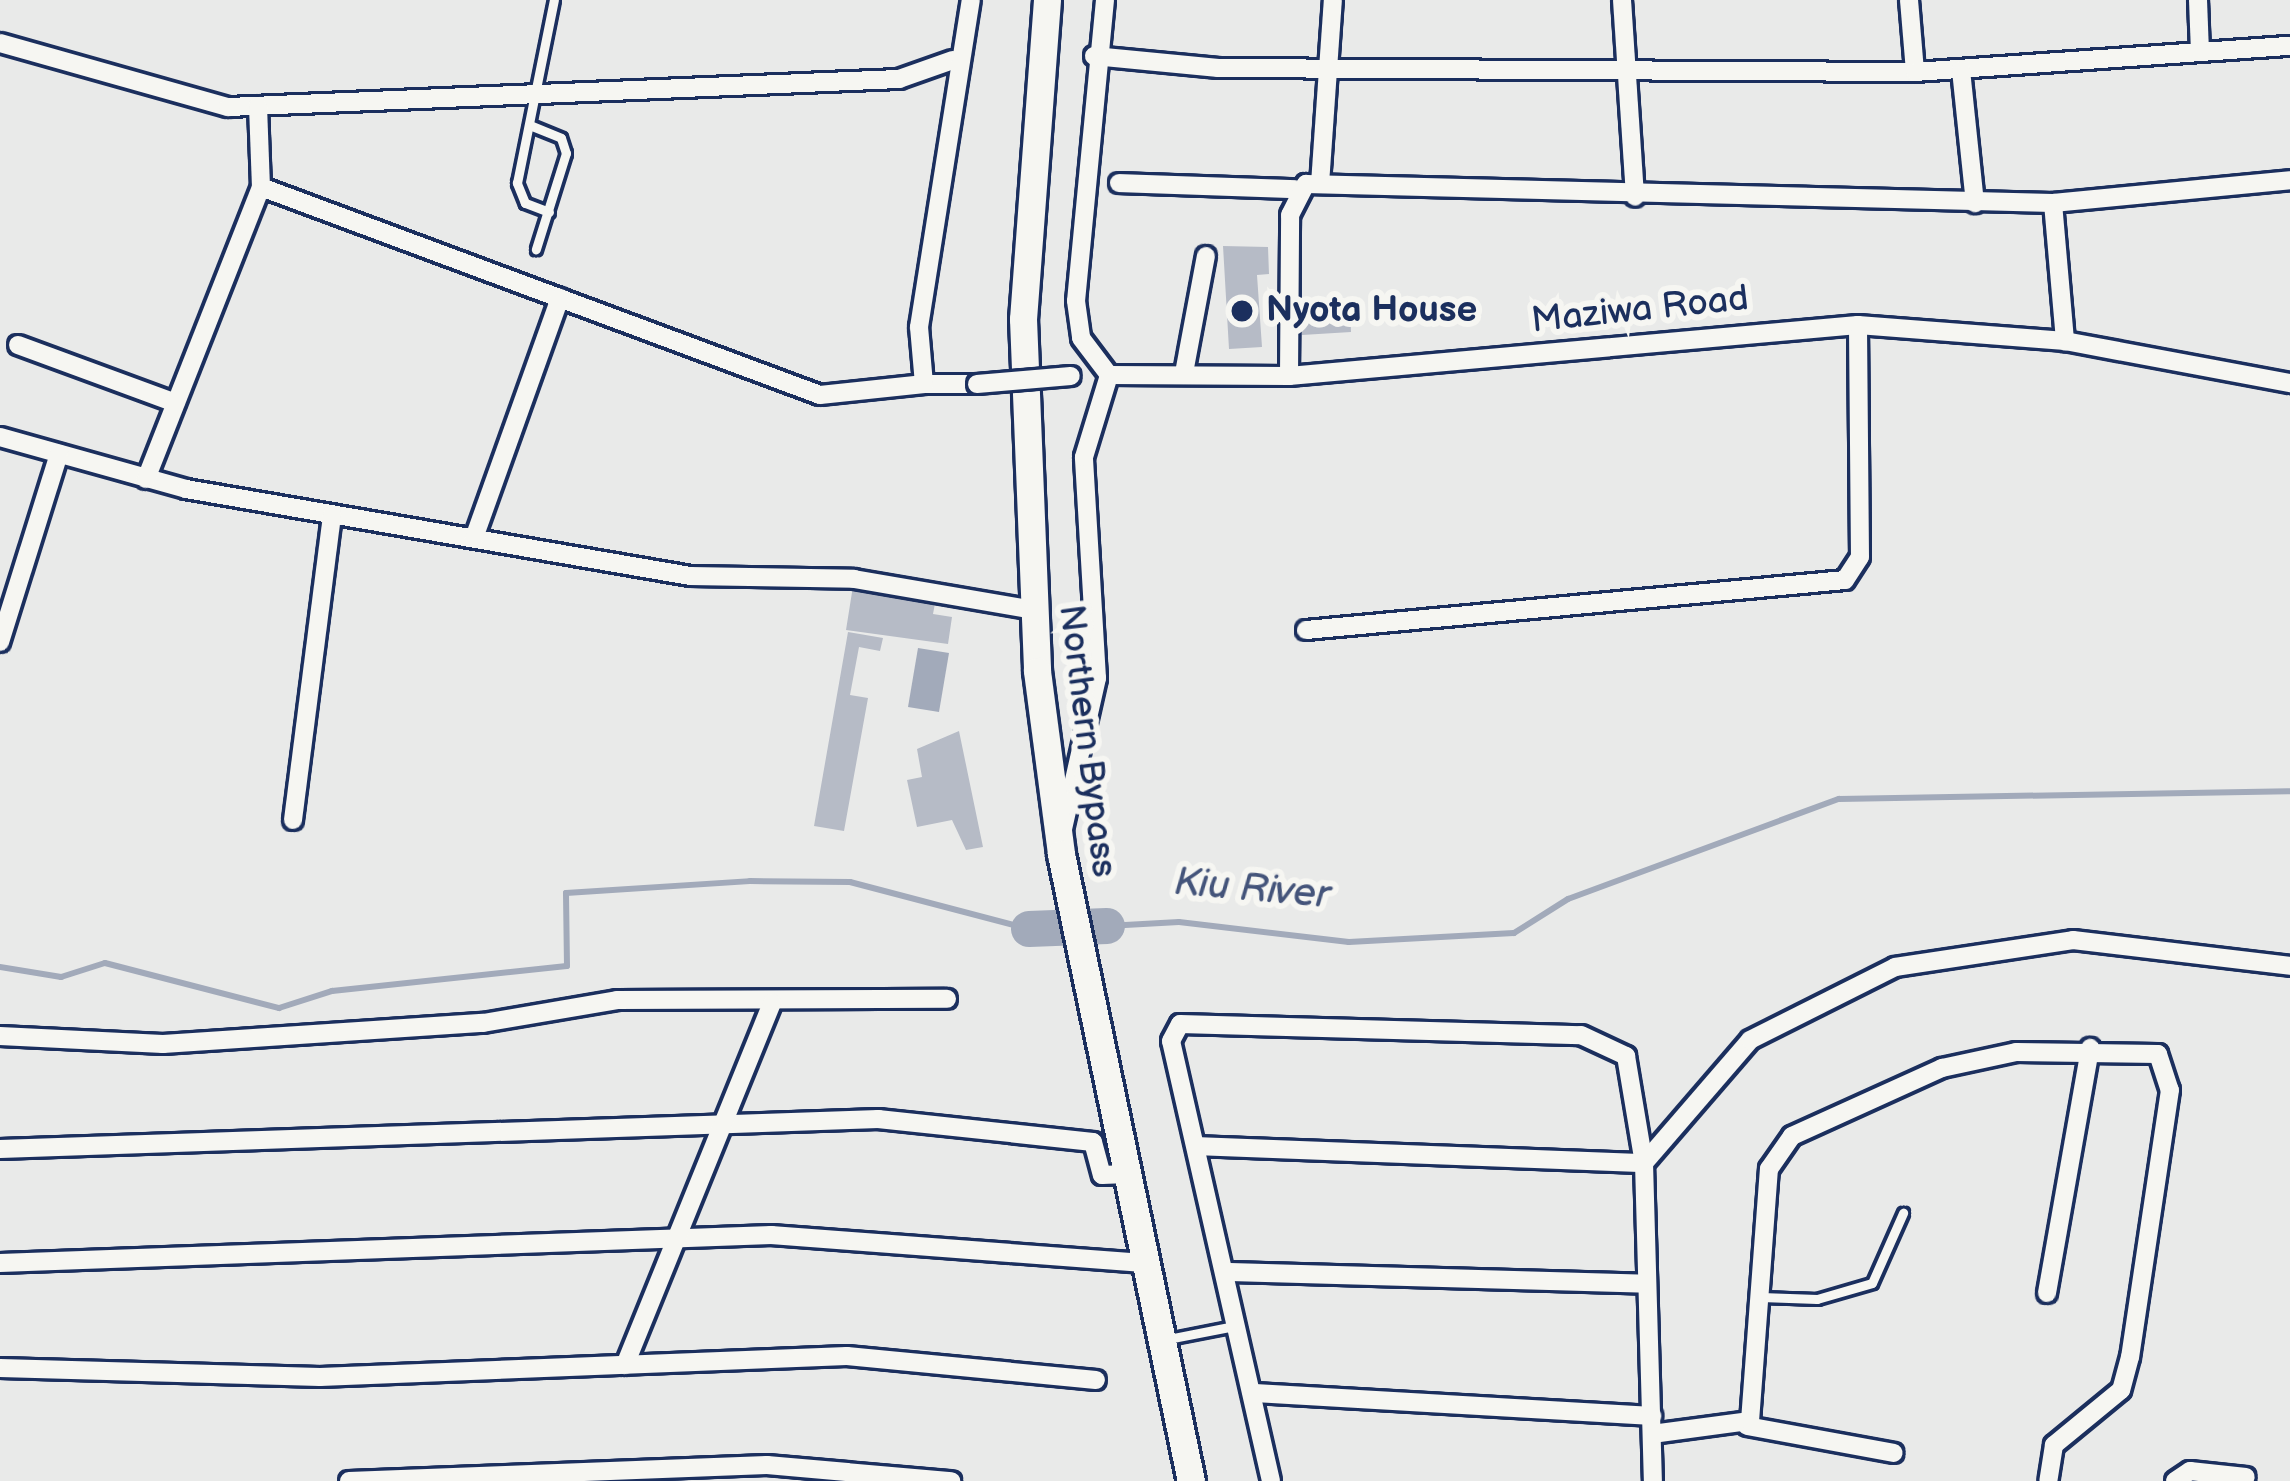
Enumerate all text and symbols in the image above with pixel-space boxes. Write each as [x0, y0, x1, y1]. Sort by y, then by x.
street label: Maziwa Road [1529, 277, 1751, 343]
place label: Nyota House [1266, 289, 1477, 333]
marker: Nyota House [1229, 298, 1255, 324]
street label: Northern Bypass [1049, 602, 1125, 880]
water label: Kiu River [1172, 860, 1332, 920]

